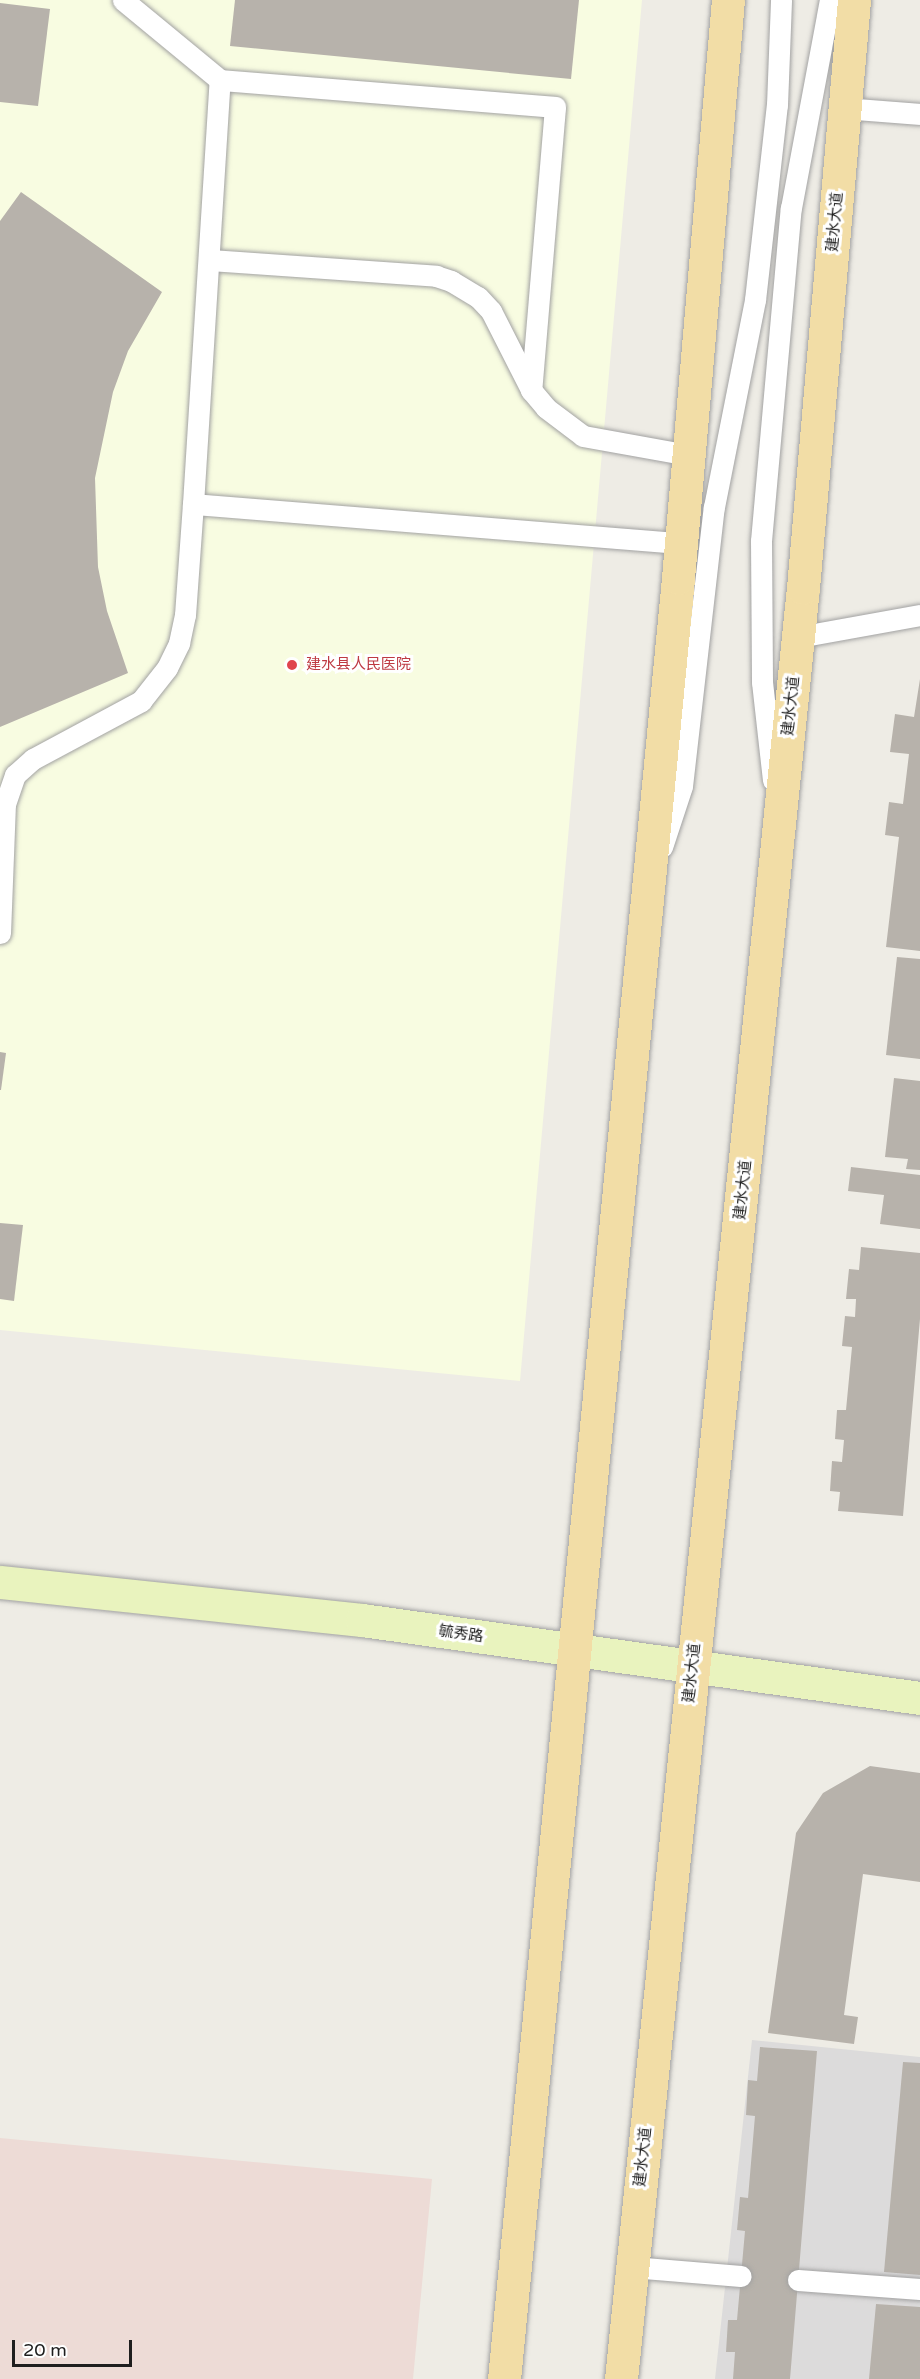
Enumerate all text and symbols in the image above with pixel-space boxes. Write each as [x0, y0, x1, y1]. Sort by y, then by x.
street label: 建水大道 [823, 191, 847, 253]
marker: 建水县人民医院 [283, 656, 301, 674]
place label: 建水县人民医院 [306, 656, 411, 674]
street label: 建水大道 [779, 675, 803, 737]
street label: 建水大道 [731, 1159, 755, 1221]
street label: 毓秀路 [437, 1622, 485, 1646]
street label: 建水大道 [680, 1642, 704, 1704]
street label: 建水大道 [631, 2126, 655, 2188]
scale bar [15, 2328, 135, 2366]
text: 20 m [23, 2339, 67, 2361]

